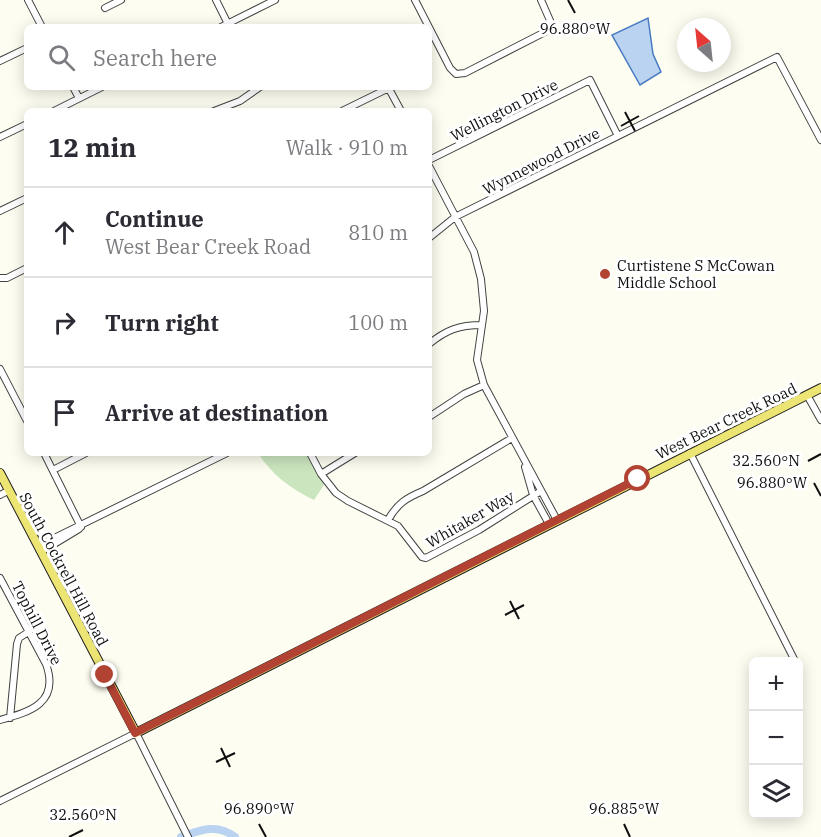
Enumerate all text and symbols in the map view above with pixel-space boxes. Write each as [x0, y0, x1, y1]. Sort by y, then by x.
north arrow [677, 18, 731, 72]
text: 96.880°W [540, 19, 611, 38]
search box [24, 24, 432, 90]
icon: search [45, 41, 78, 74]
text: Search here [93, 43, 217, 72]
street label: Wellington Drive [447, 75, 561, 145]
street label: Wynnewood Drive [479, 123, 603, 199]
text: 12 min [48, 130, 136, 164]
text: Walk · 910 m [286, 134, 408, 161]
text: Continue [105, 204, 204, 233]
icon: ahead [48, 216, 81, 249]
text: 810 m [348, 219, 408, 246]
text: West Bear Creek Road [105, 233, 311, 260]
place label: Curtistene S McCowan Middle School [617, 256, 775, 292]
marker: Curtistene S McCowan Middle School [598, 267, 612, 281]
icon: right [48, 306, 81, 339]
text: Turn right [105, 308, 219, 337]
text: 100 m [348, 309, 408, 336]
street label: West Bear Creek Road [652, 379, 800, 463]
icon: arrive [48, 396, 81, 429]
text: Arrive at destination [105, 398, 328, 427]
text: 32.560°N [732, 451, 800, 470]
route start [624, 465, 650, 491]
text: 96.880°W [737, 473, 808, 492]
street label: Whitaker Way [423, 486, 517, 552]
street label: South Cockrell Hill Road [15, 489, 113, 649]
street label: Tophill Drive [8, 578, 66, 668]
map controls [749, 657, 803, 819]
button: + [749, 657, 803, 711]
route end [91, 661, 117, 687]
button: − [749, 711, 803, 765]
button: layers [749, 765, 803, 819]
text: 96.890°W [224, 799, 295, 818]
text: 96.885°W [589, 799, 660, 818]
text: 32.560°N [49, 805, 117, 824]

